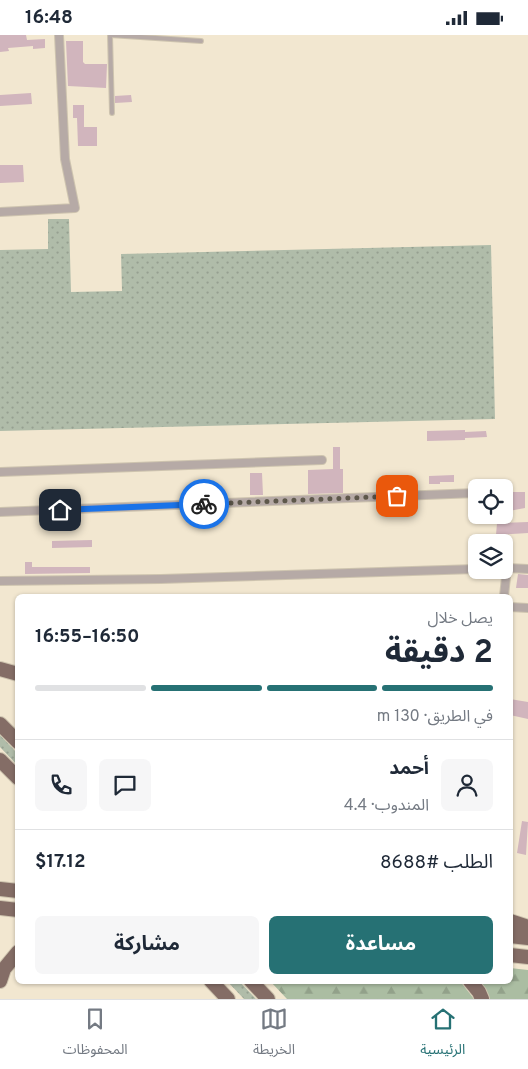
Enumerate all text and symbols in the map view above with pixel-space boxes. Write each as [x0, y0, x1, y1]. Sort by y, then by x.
text: 16:48 [25, 6, 73, 30]
pin [376, 475, 418, 517]
courier [179, 479, 229, 529]
map controls [468, 479, 513, 579]
button: locate [468, 479, 513, 524]
icon: bag [383, 482, 411, 510]
pin [39, 489, 81, 531]
icon: bike [190, 490, 218, 518]
icon: home [46, 496, 74, 524]
button: layers [468, 534, 513, 579]
text: يصل خلال [427, 609, 493, 629]
text: 16:50–16:55 [35, 625, 140, 649]
text: 2 دقيقة [385, 634, 493, 674]
text: في الطريق · 130 m [377, 707, 493, 727]
text: أحمد [389, 757, 429, 781]
button: phone [35, 759, 87, 811]
button: chat [99, 759, 151, 811]
button: person [441, 759, 493, 811]
text: المندوب · 4.4 [344, 796, 429, 816]
text: $17.12 [35, 850, 86, 874]
text: الطلب #8688 [380, 851, 493, 875]
button: مشاركة [35, 916, 259, 974]
button: مساعدة [269, 916, 493, 974]
tab: المحفوظات [63, 1005, 128, 1064]
tab: الخريطة [253, 1005, 295, 1064]
tab: الرئيسية [420, 1005, 465, 1064]

